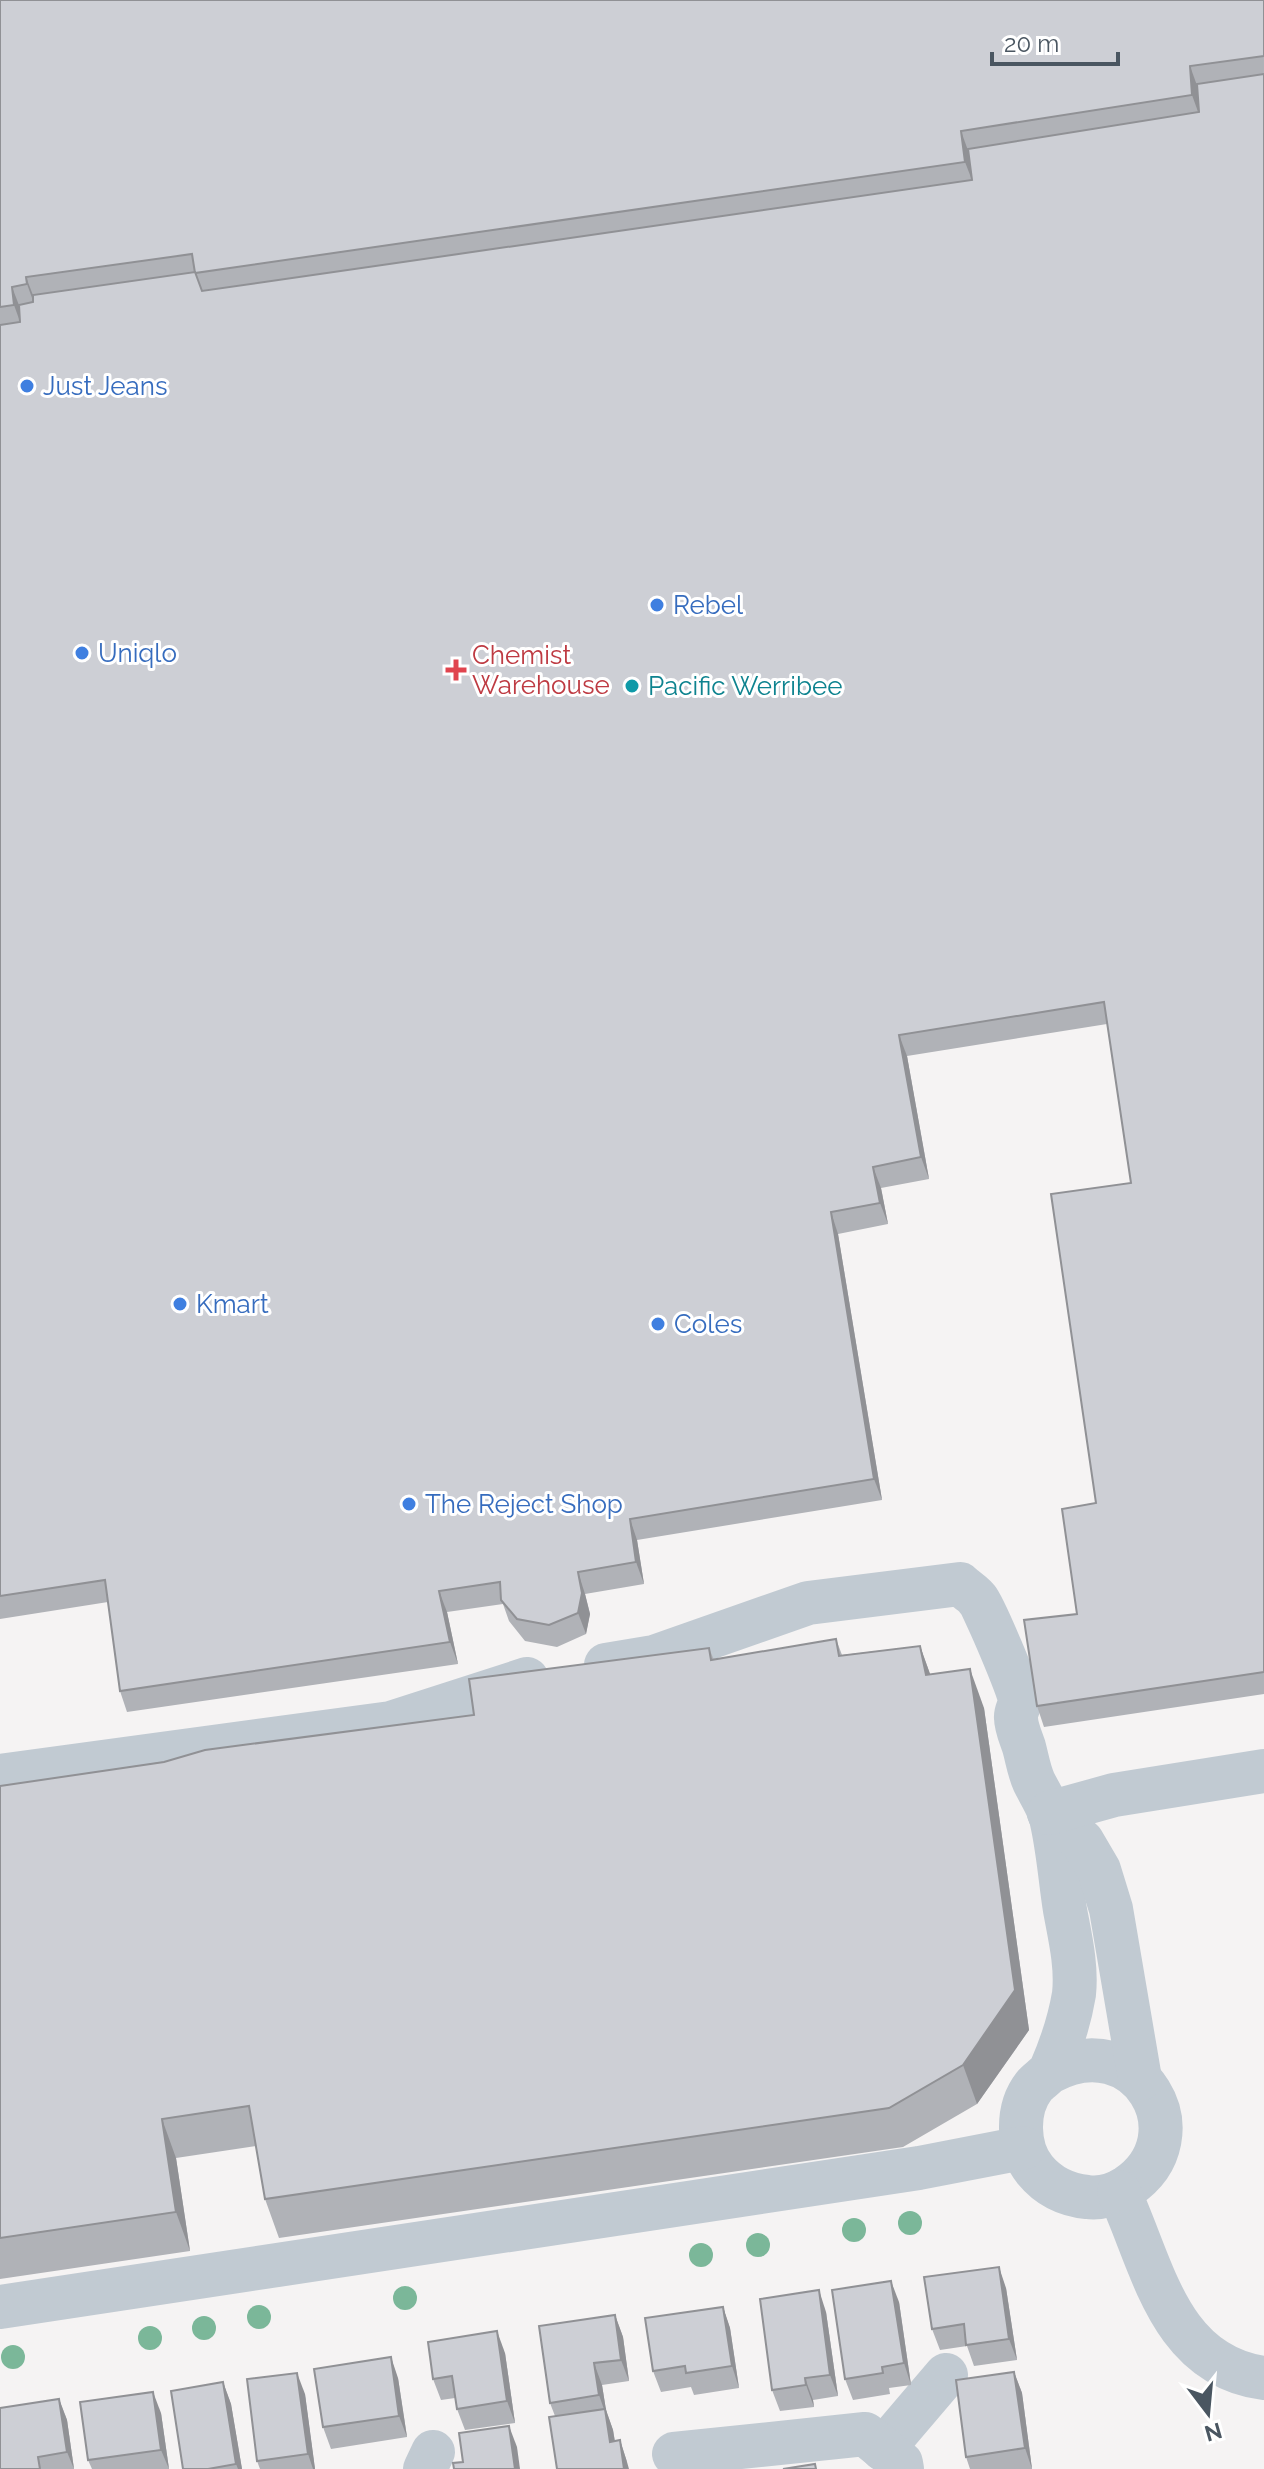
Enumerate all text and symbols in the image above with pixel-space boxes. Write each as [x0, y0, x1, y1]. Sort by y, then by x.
scale bar [992, 16, 1118, 66]
text: 20 m [1004, 29, 1059, 58]
place label: Just Jeans [43, 371, 167, 401]
marker: Just Jeans [18, 377, 36, 395]
place label: Rebel [673, 590, 744, 620]
marker: Rebel [648, 596, 666, 614]
place label: Uniqlo [98, 638, 177, 668]
place label: Chemist Warehouse [472, 640, 610, 700]
marker: Uniqlo [73, 644, 91, 662]
marker: Chemist Warehouse [447, 661, 465, 679]
place label: Pacific Werribee [648, 671, 842, 701]
marker: Pacific Werribee [623, 677, 641, 695]
place label: Kmart [196, 1289, 269, 1319]
marker: Kmart [171, 1295, 189, 1313]
place label: Coles [674, 1309, 742, 1339]
marker: Coles [649, 1315, 667, 1333]
place label: The Reject Shop [425, 1489, 623, 1519]
marker: The Reject Shop [400, 1495, 418, 1513]
north arrow [1168, 2373, 1248, 2453]
text: N [1202, 2417, 1225, 2447]

